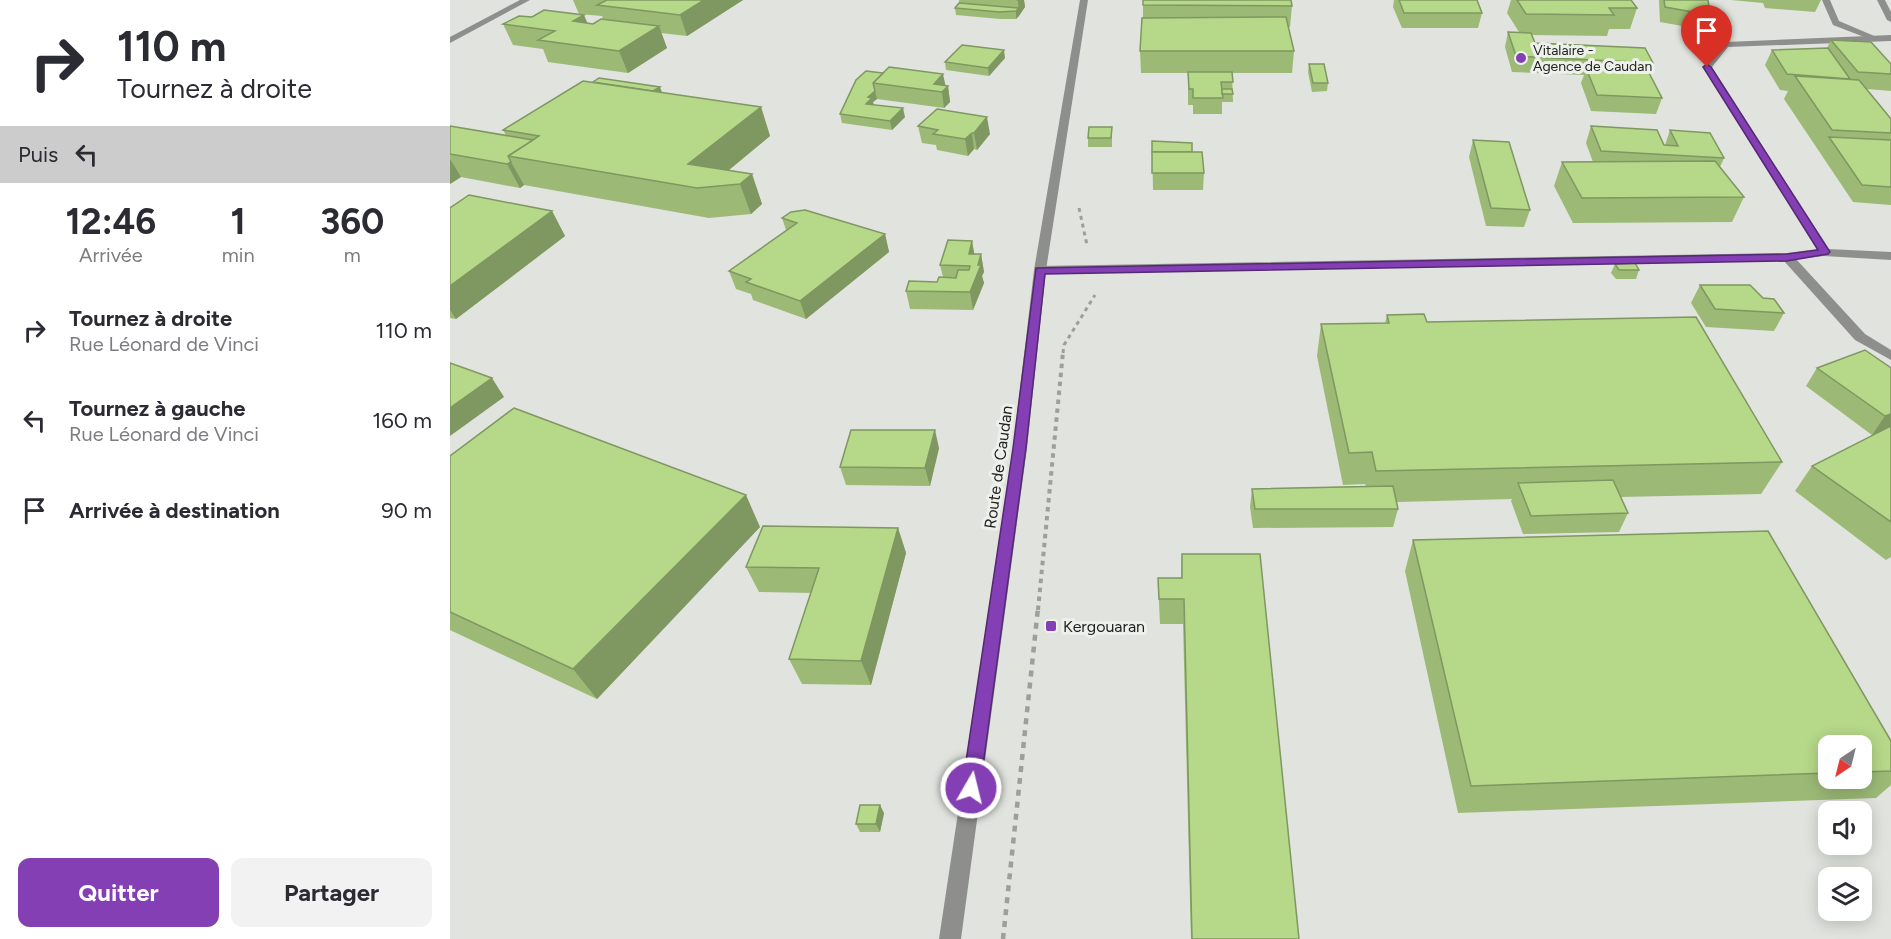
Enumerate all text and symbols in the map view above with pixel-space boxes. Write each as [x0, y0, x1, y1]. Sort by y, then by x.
pin [1681, 5, 1732, 67]
icon: arrive [1690, 14, 1723, 47]
text: 110 m [117, 21, 226, 72]
icon: right [18, 24, 96, 102]
place label: Vitalaire - Agence de Caudan [1533, 42, 1652, 75]
marker: Vitalaire - Agence de Caudan [1514, 51, 1528, 65]
text: Tournez à droite [117, 72, 312, 105]
icon: left [70, 138, 103, 171]
text: Puis [18, 141, 58, 168]
text: 12:46 [66, 200, 156, 243]
text: 1 [231, 200, 246, 243]
text: 360 [320, 200, 384, 243]
text: Arrivée [79, 243, 143, 267]
text: min [222, 243, 255, 267]
text: m [344, 243, 361, 267]
text: Tournez à droite [69, 305, 232, 332]
icon: right [18, 314, 51, 347]
text: 110 m [376, 317, 432, 344]
text: Rue Léonard de Vinci [69, 332, 259, 356]
text: Tournez à gauche [69, 395, 245, 422]
icon: left [18, 404, 51, 437]
street label: Route de Caudan [980, 404, 1017, 530]
text: 160 m [372, 407, 432, 434]
text: Rue Léonard de Vinci [69, 422, 259, 446]
icon: arrive [18, 494, 51, 527]
text: Arrivée à destination [69, 497, 280, 524]
text: 90 m [381, 497, 432, 524]
place label: Kergouaran [1063, 617, 1145, 636]
marker: Kergouaran [1044, 619, 1058, 633]
north arrow [1818, 735, 1872, 789]
map controls [1818, 735, 1872, 921]
position arrow [939, 756, 1003, 820]
button: sound [1818, 801, 1872, 855]
button: Quitter [18, 858, 219, 927]
button: Partager [231, 858, 432, 927]
button: layers [1818, 867, 1872, 921]

